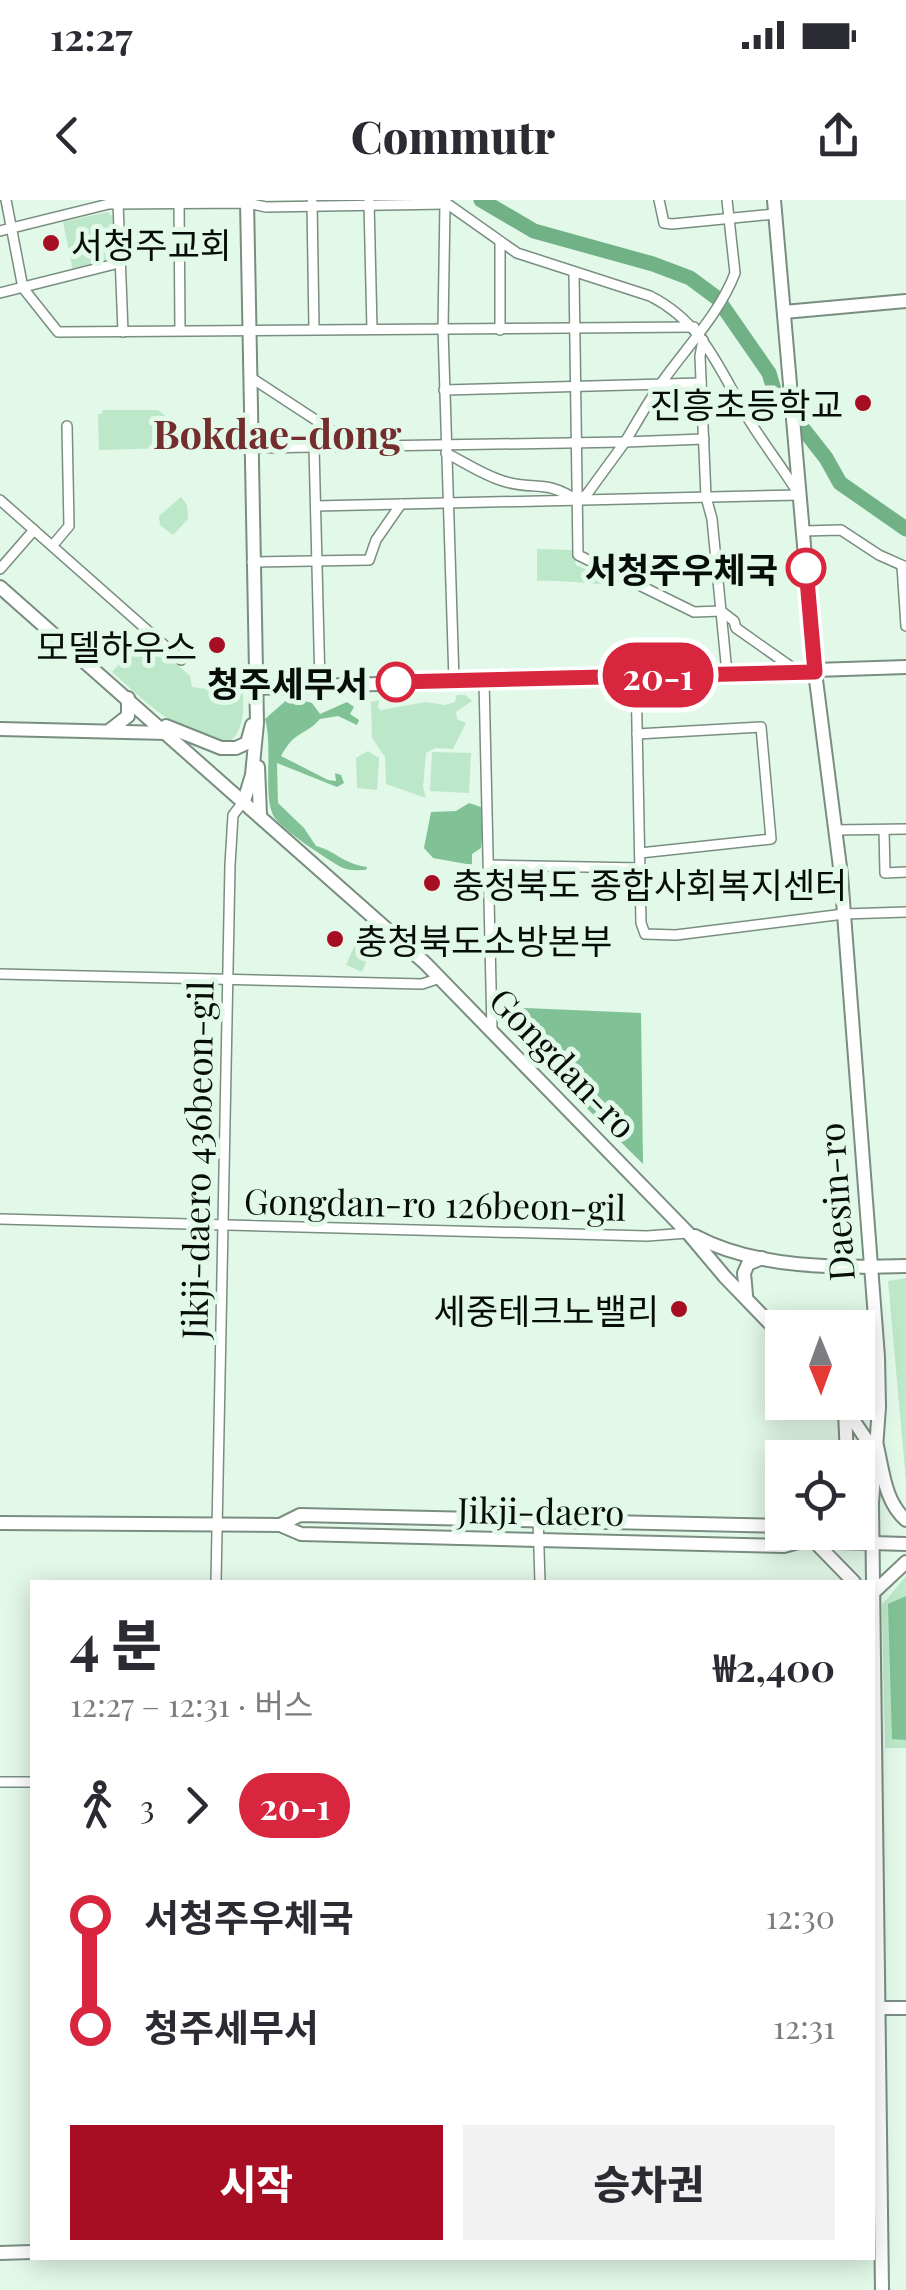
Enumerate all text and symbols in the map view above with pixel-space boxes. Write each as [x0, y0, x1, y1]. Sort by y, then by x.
text: 12:27 [50, 10, 133, 61]
text: Commutr [351, 105, 555, 165]
icon: back [40, 108, 95, 163]
icon: share [811, 108, 866, 163]
place label: 서청주교회 [71, 220, 232, 267]
marker: 서청주교회 [40, 232, 62, 254]
place label: 진흥초등학교 [650, 380, 843, 427]
marker: 진흥초등학교 [852, 392, 874, 414]
district label: Bokdae-dong [153, 406, 401, 459]
place label: 서청주우체국 [585, 545, 778, 592]
marker: 서청주우체국 [787, 549, 825, 587]
place label: 모델하우스 [36, 622, 197, 669]
marker: 모델하우스 [206, 634, 228, 656]
line badge: 20-1 [588, 642, 728, 708]
text: 20-1 [623, 652, 693, 699]
place label: 청주세무서 [207, 659, 368, 706]
marker: 청주세무서 [377, 663, 415, 701]
place label: 충청북도 종합사회복지센터 [452, 860, 847, 907]
marker: 충청북도 종합사회복지센터 [421, 872, 443, 894]
place label: 충청북도소방본부 [355, 916, 613, 963]
marker: 충청북도소방본부 [324, 928, 346, 950]
street label: Gongdan-ro [480, 977, 648, 1147]
street label: Jikji-daero 436beon-gil [169, 980, 223, 1341]
street label: Daesin-ro [806, 1121, 864, 1283]
street label: Gongdan-ro 126beon-gil [244, 1176, 626, 1230]
place label: 세중테크노밸리 [434, 1286, 659, 1333]
marker: 세중테크노밸리 [668, 1298, 690, 1320]
north arrow [765, 1310, 875, 1420]
map controls [765, 1310, 875, 1550]
button: locate [765, 1440, 875, 1550]
street label: Jikji-daero [456, 1485, 625, 1535]
text: 4 분 [70, 1605, 162, 1679]
text: ₩2,400 [713, 1641, 835, 1692]
text: 12:27 – 12:31 · 버스 [70, 1682, 313, 1725]
icon: walk [70, 1778, 125, 1833]
icon: forward [169, 1778, 224, 1833]
text: 20-1 [259, 1782, 330, 1829]
text: 3 [140, 1784, 154, 1827]
text: 서청주우체국 [144, 1891, 354, 1942]
text: 12:30 [766, 1894, 835, 1937]
text: 청주세무서 [144, 2001, 319, 2052]
text: 12:31 [773, 2004, 835, 2047]
button: 시작 [70, 2125, 443, 2240]
button: 승차권 [463, 2125, 835, 2240]

